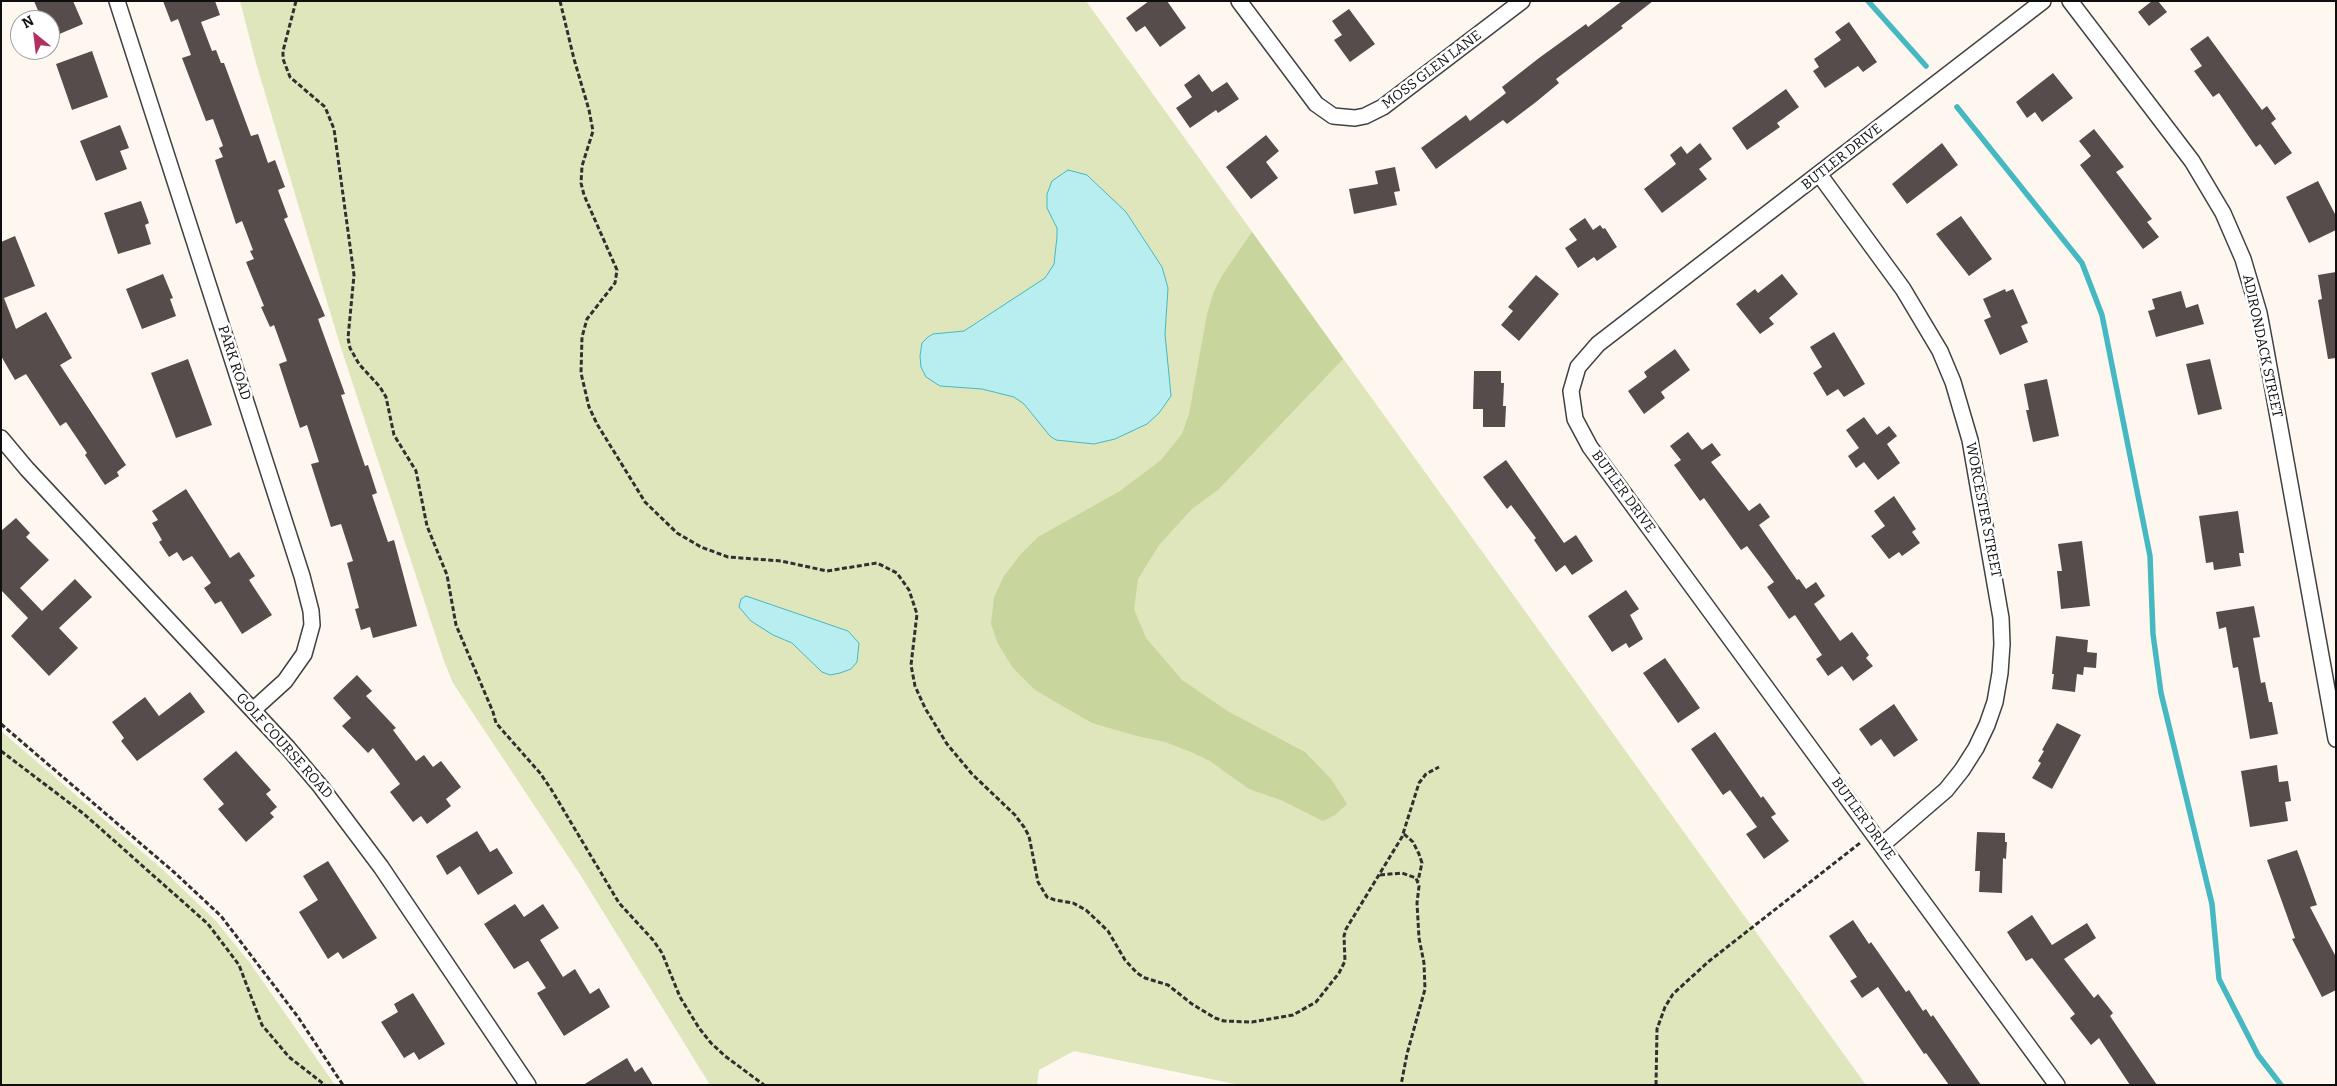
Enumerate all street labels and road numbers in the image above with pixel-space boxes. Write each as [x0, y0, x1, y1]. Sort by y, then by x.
street label: MOSS GLEN LANE [1379, 27, 1485, 113]
street label: BUTLER DRIVE [1798, 120, 1886, 194]
street label: ADIRONDACK STREET [2239, 273, 2285, 419]
street label: PARK ROAD [214, 323, 254, 403]
street label: WORCESTER STREET [1962, 441, 2004, 579]
street label: BUTLER DRIVE [1588, 448, 1658, 536]
street label: GOLF COURSE ROAD [232, 690, 336, 802]
street label: BUTLER DRIVE [1828, 775, 1898, 863]

